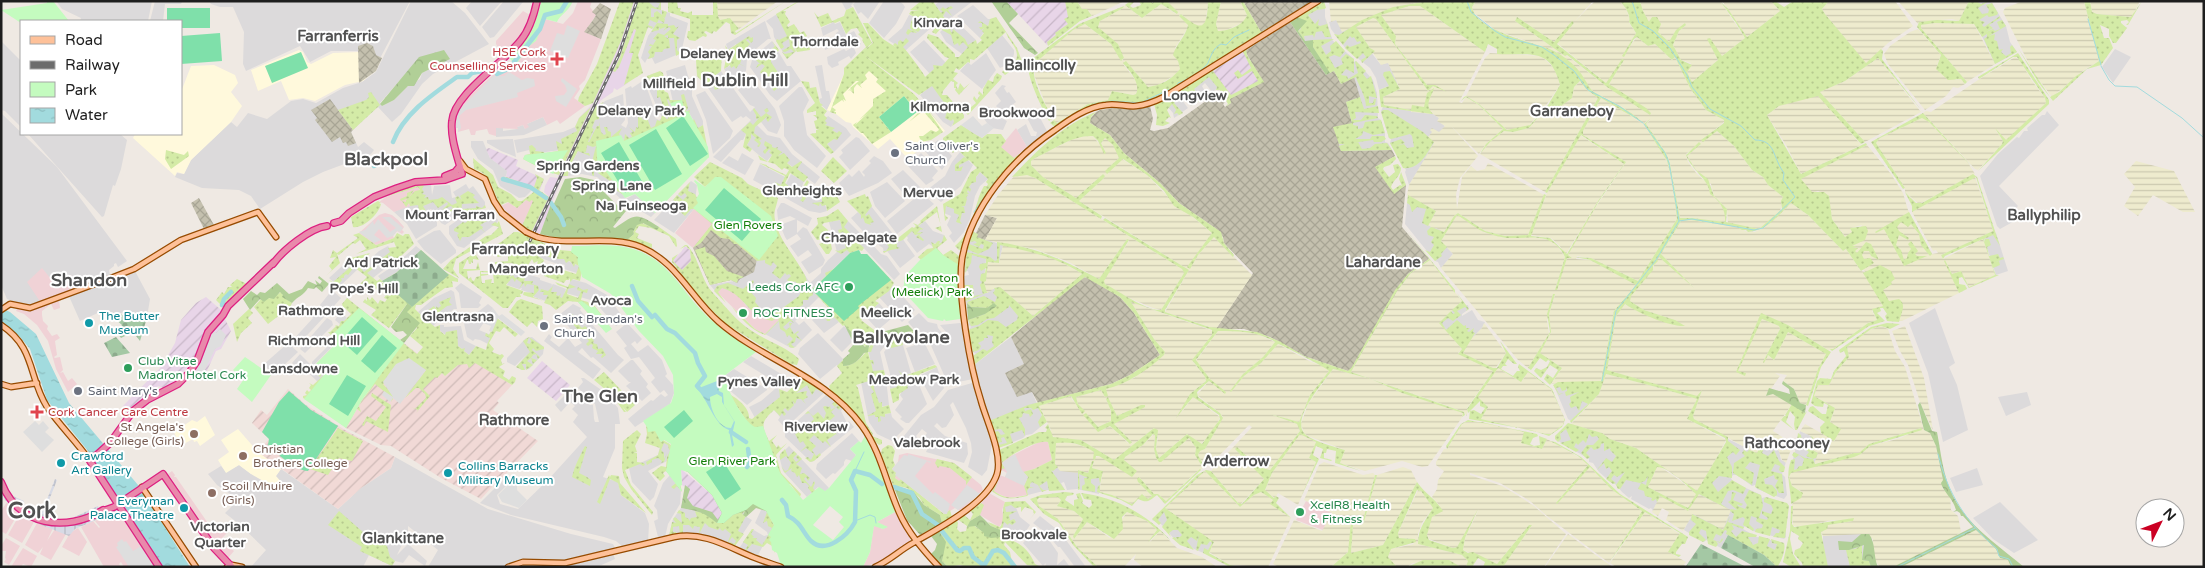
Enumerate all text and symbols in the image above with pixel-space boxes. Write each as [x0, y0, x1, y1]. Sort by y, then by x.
district label: Kinvara [913, 14, 963, 31]
legend [20, 20, 182, 135]
district label: Farranferris [297, 27, 379, 45]
text: Road [65, 31, 103, 49]
district label: Thorndale [790, 33, 859, 50]
place label: HSE Cork Counselling Services [429, 45, 546, 73]
district label: Delaney Mews [680, 45, 776, 62]
marker: HSE Cork Counselling Services [550, 52, 564, 66]
text: Railway [65, 56, 120, 74]
district label: Ballincolly [1004, 56, 1076, 75]
district label: Dublin Hill [701, 69, 789, 91]
district label: Millfield [642, 75, 696, 92]
text: Park [65, 81, 97, 99]
district label: Longview [1163, 87, 1227, 104]
district label: Kilmorna [910, 98, 970, 115]
district label: Delaney Park [598, 102, 685, 119]
district label: Garraneboy [1530, 102, 1614, 121]
district label: Brookwood [979, 104, 1055, 121]
text: Water [65, 106, 108, 124]
place label: Saint Oliver's Church [905, 139, 979, 167]
marker: Saint Oliver's Church [889, 147, 901, 159]
district label: Blackpool [344, 148, 428, 170]
district label: Spring Gardens [537, 157, 640, 174]
district label: Spring Lane [572, 177, 652, 194]
district label: Glenheights [762, 182, 842, 199]
district label: Mervue [903, 184, 953, 201]
district label: Na Fuinseoga [595, 197, 687, 214]
district label: Mount Farran [405, 206, 495, 223]
district label: Ballyphilip [2007, 206, 2081, 225]
park label: Glen Rovers [714, 218, 782, 232]
district label: Chapelgate [821, 229, 897, 246]
district label: Farrancleary [471, 240, 559, 259]
district label: Lahardane [1345, 253, 1421, 271]
district label: Ard Patrick [344, 254, 418, 271]
district label: Mangerton [489, 260, 563, 277]
district label: Shandon [51, 269, 127, 291]
park label: Kempton (Meelick) Park [892, 271, 973, 299]
district label: Pope's Hill [330, 280, 398, 297]
place label: Leeds Cork AFC [748, 280, 839, 294]
marker: Leeds Cork AFC [843, 281, 855, 293]
district label: Avoca [590, 292, 632, 309]
district label: Rathmore [278, 302, 344, 319]
district label: Meelick [860, 304, 912, 321]
place label: ROC FITNESS [753, 306, 833, 320]
marker: ROC FITNESS [737, 307, 749, 319]
district label: Glentrasna [422, 308, 494, 325]
place label: The Butter Museum [99, 309, 160, 337]
place label: Saint Brendan's Church [554, 312, 643, 340]
marker: The Butter Museum [83, 317, 95, 329]
marker: Saint Brendan's Church [538, 320, 550, 332]
district label: Ballyvolane [852, 326, 950, 348]
district label: Richmond Hill [268, 332, 360, 349]
place label: Club Vitae Madron Hotel Cork [138, 354, 247, 382]
district label: Lansdowne [262, 360, 338, 377]
marker: Club Vitae Madron Hotel Cork [122, 362, 134, 374]
district label: Meadow Park [869, 371, 960, 388]
district label: Pynes Valley [718, 373, 801, 390]
place label: Saint Mary's [88, 384, 158, 398]
marker: Saint Mary's [72, 385, 84, 397]
district label: The Glen [561, 385, 638, 407]
marker: Cork Cancer Care Centre [30, 405, 44, 419]
place label: Cork Cancer Care Centre [48, 405, 188, 419]
district label: Rathmore [479, 411, 550, 429]
district label: Riverview [784, 418, 848, 435]
place label: St Angela's College (Girls) [106, 420, 184, 448]
marker: St Angela's College (Girls) [188, 428, 200, 440]
district label: Valebrook [894, 434, 961, 451]
district label: Rathcooney [1744, 434, 1830, 453]
place label: Christian Brothers College [253, 442, 348, 470]
place label: Crawford Art Gallery [71, 449, 132, 477]
marker: Christian Brothers College [237, 450, 249, 462]
district label: Arderrow [1203, 452, 1269, 470]
park label: Glen River Park [688, 454, 776, 468]
marker: Crawford Art Gallery [55, 457, 67, 469]
place label: Collins Barracks Military Museum [458, 459, 554, 487]
marker: Collins Barracks Military Museum [442, 467, 454, 479]
place label: Scoil Mhuire (Girls) [222, 479, 293, 507]
marker: Scoil Mhuire (Girls) [206, 487, 218, 499]
place label: Everyman Palace Theatre [90, 494, 174, 522]
district label: Cork [8, 498, 56, 524]
place label: XcelR8 Health & Fitness [1310, 498, 1390, 526]
north arrow [2135, 498, 2185, 548]
marker: Everyman Palace Theatre [178, 502, 190, 514]
text: N [2159, 505, 2179, 525]
marker: XcelR8 Health & Fitness [1294, 506, 1306, 518]
district label: Victorian Quarter [190, 518, 250, 551]
district label: Brookvale [1001, 526, 1067, 543]
district label: Glankittane [362, 529, 445, 547]

